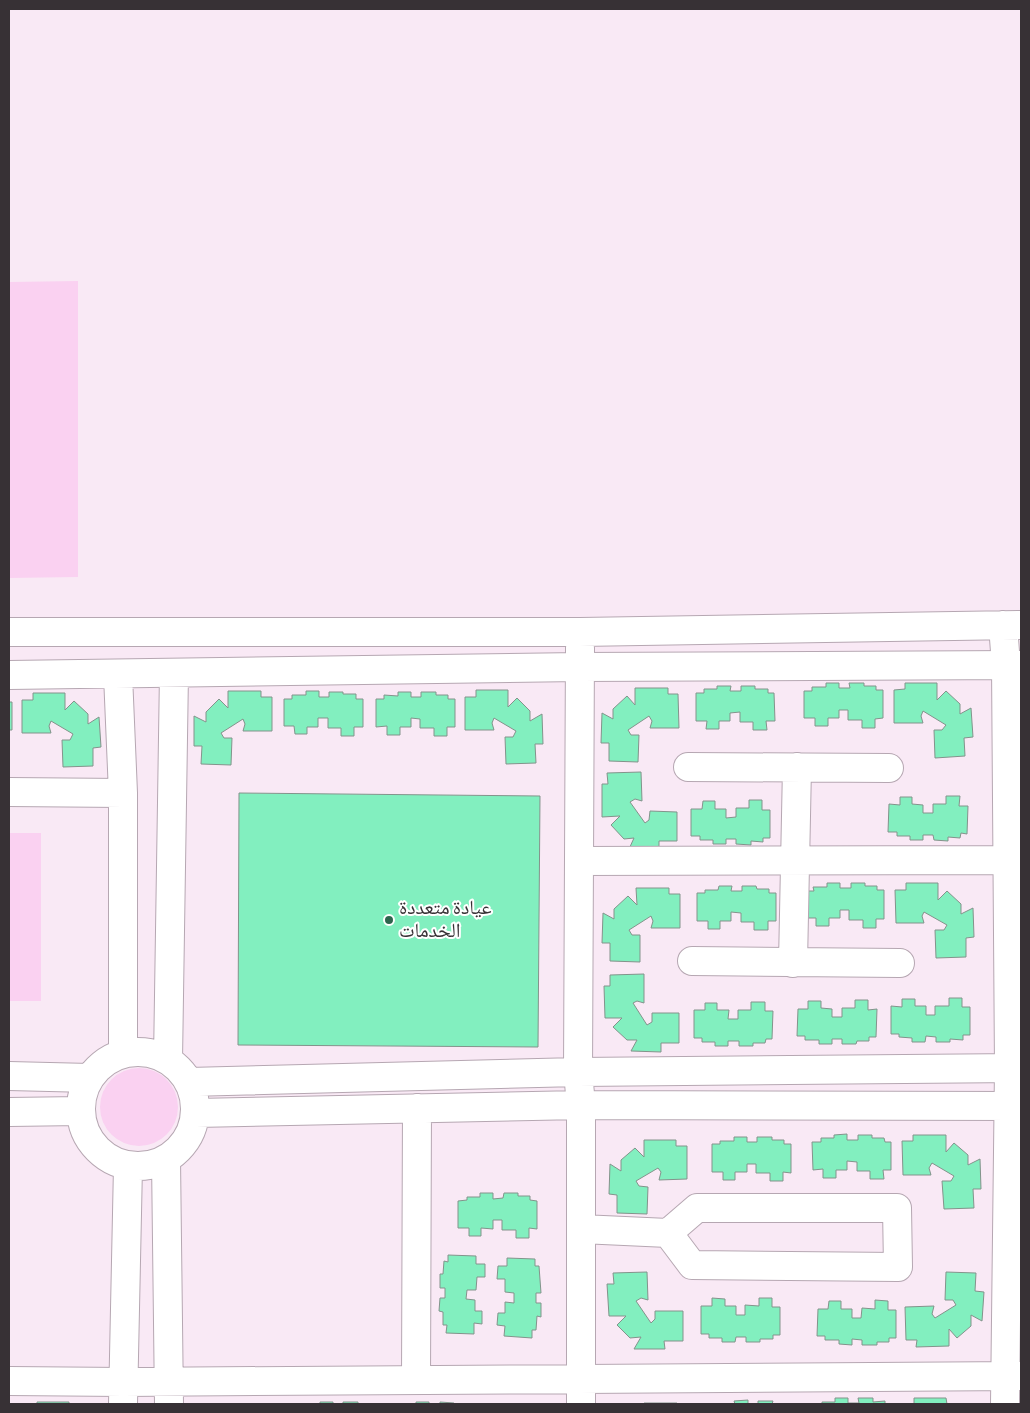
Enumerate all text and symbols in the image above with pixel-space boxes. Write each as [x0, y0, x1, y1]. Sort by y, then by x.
place label: عيادة متعددة الخدمات [399, 898, 492, 941]
marker: عيادة متعددة الخدمات [383, 914, 395, 926]

